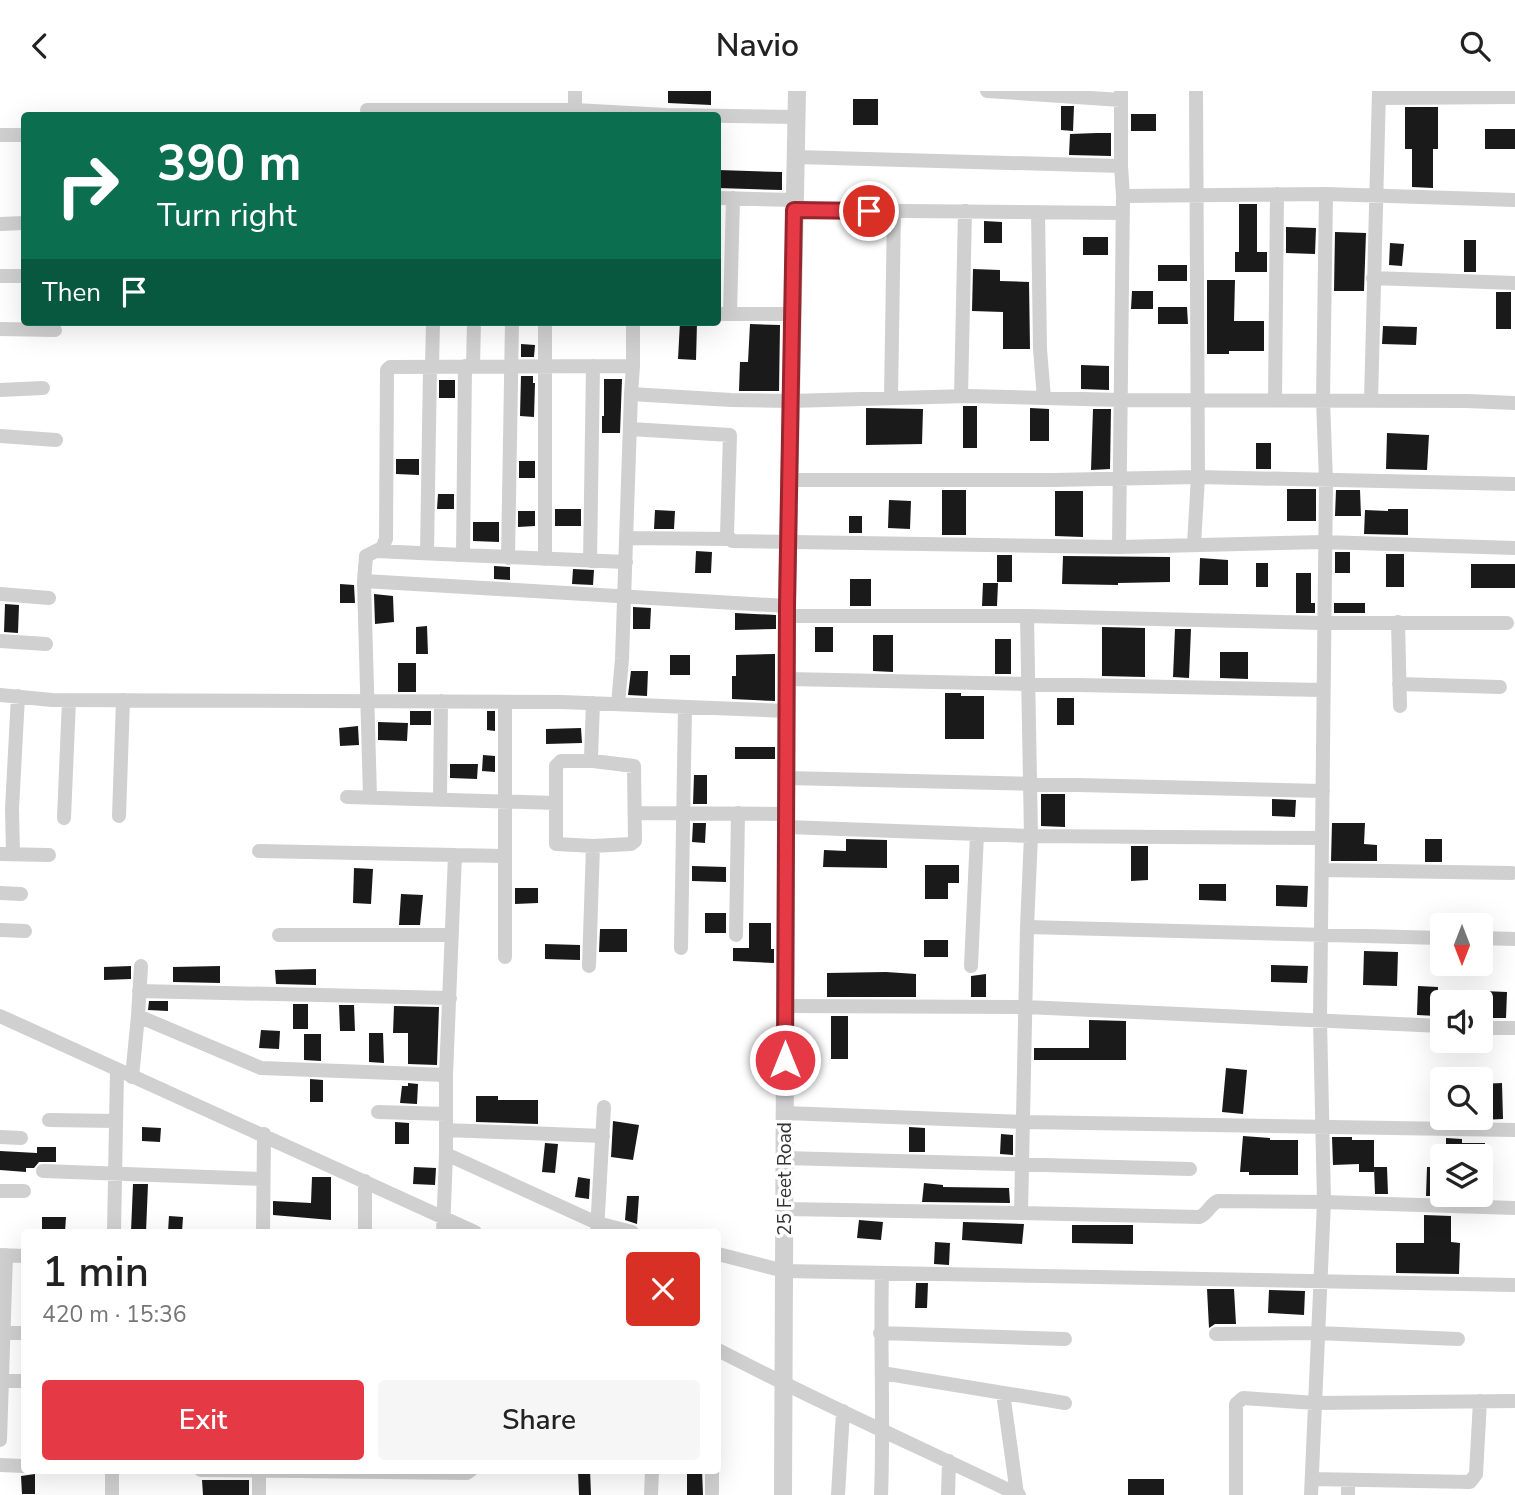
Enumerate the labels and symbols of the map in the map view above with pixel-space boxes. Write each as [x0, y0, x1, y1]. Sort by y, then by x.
pin [839, 181, 899, 241]
north arrow [1430, 913, 1493, 977]
position arrow [748, 1023, 822, 1097]
street label: 25 Feet Road [772, 1122, 798, 1236]

